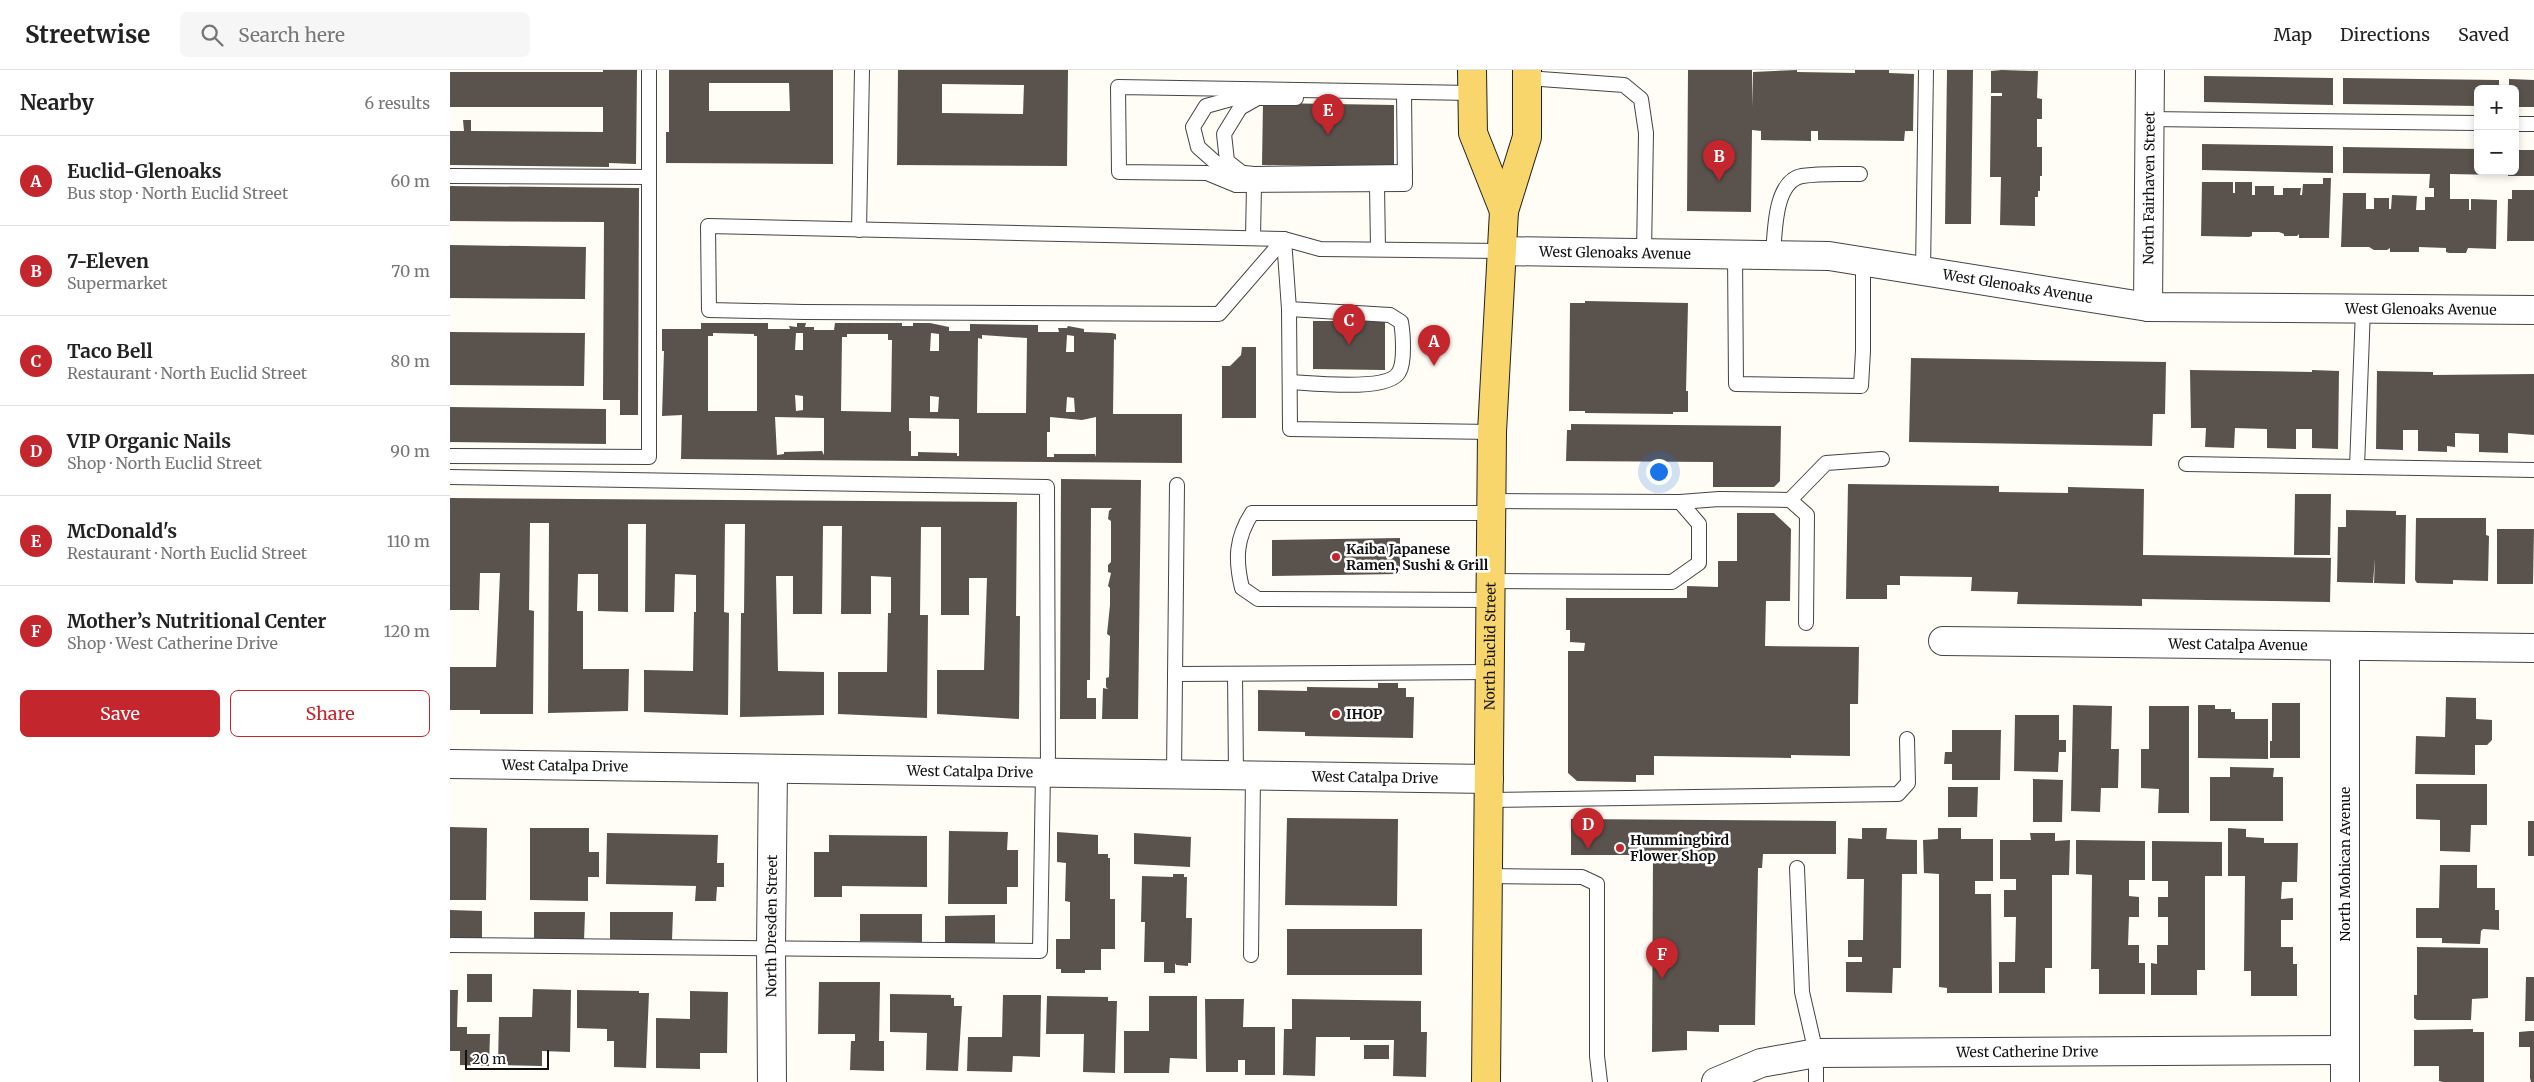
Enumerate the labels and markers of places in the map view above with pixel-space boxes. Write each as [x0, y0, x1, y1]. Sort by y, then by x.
pin: E [1312, 94, 1344, 135]
pin: B [1703, 140, 1735, 181]
pin: C [1333, 304, 1365, 345]
pin: A [1418, 325, 1450, 366]
place label: Kaiba Japanese Ramen, Sushi & Grill [1346, 540, 1489, 574]
marker: Kaiba Japanese Ramen, Sushi & Grill [1330, 551, 1342, 563]
place label: IHOP [1346, 705, 1382, 723]
marker: IHOP [1330, 708, 1342, 720]
pin: D [1572, 808, 1604, 849]
place label: Hummingbird Flower Shop [1630, 831, 1730, 865]
marker: Hummingbird Flower Shop [1614, 842, 1626, 854]
pin: F [1646, 938, 1678, 979]

